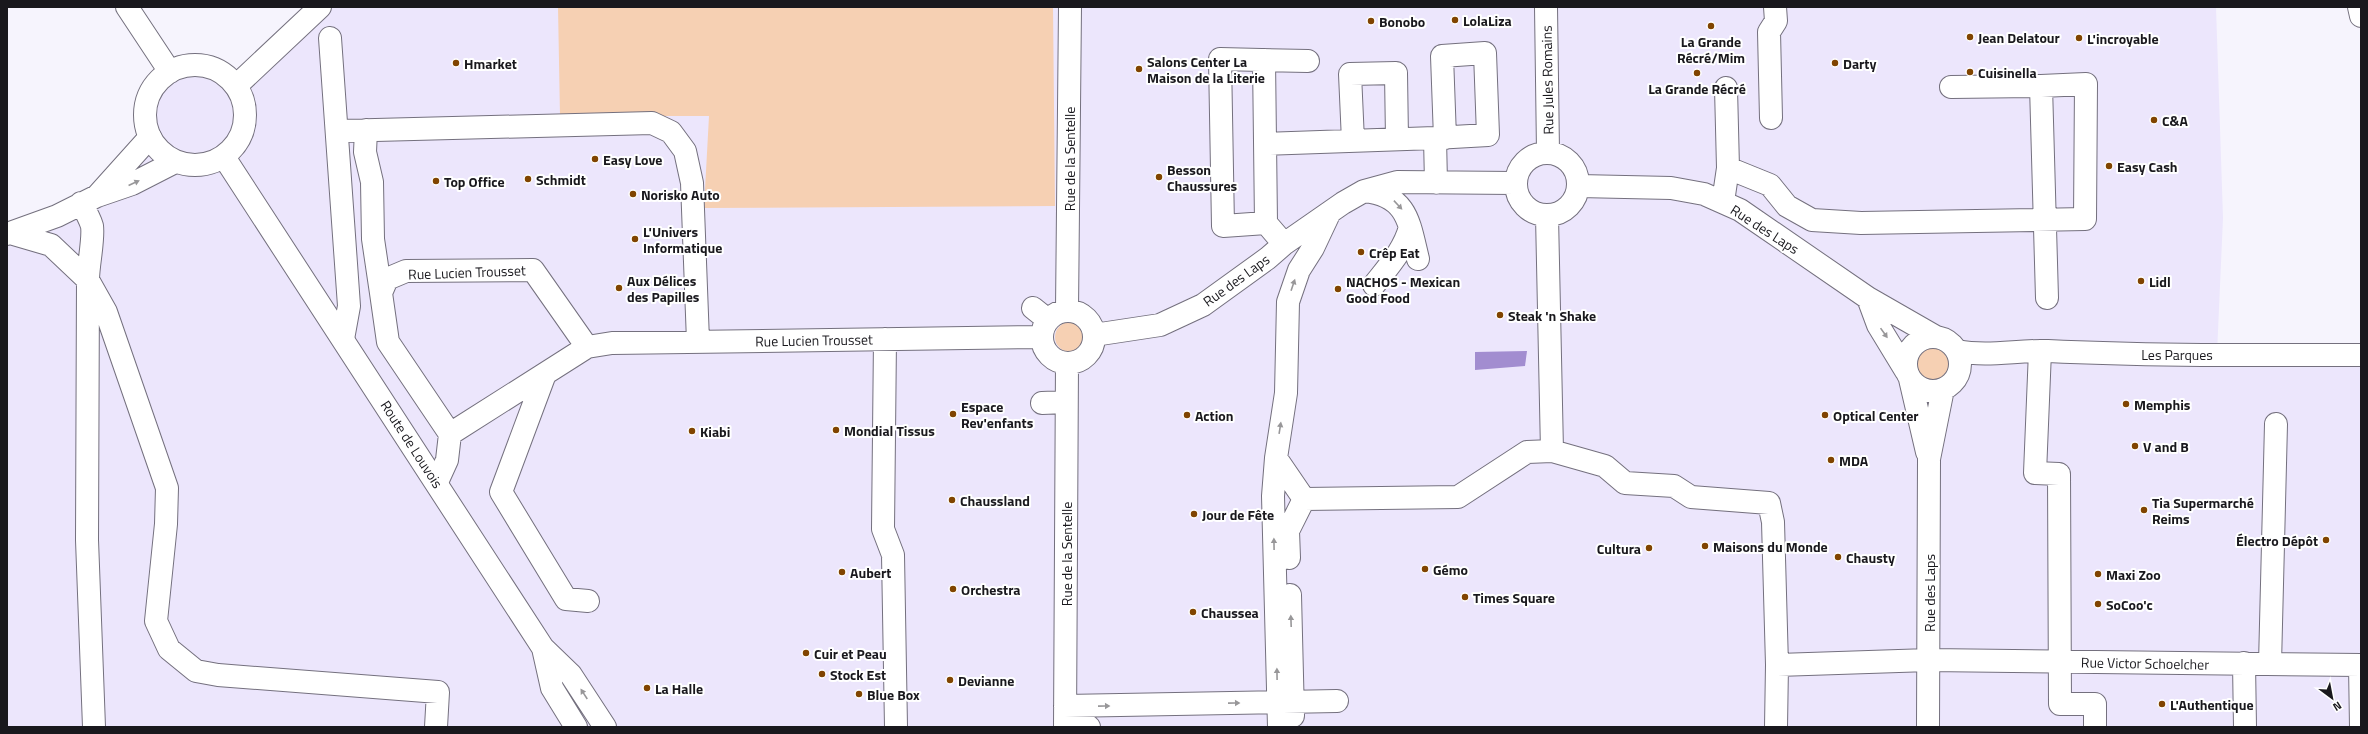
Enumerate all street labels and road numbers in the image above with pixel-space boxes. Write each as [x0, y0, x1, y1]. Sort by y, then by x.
street label: Rue Jules Romains [1536, 25, 1558, 135]
street label: Rue de la Sentelle [1059, 107, 1080, 211]
street label: Rue des Laps [1727, 199, 1803, 259]
street label: Rue des Laps [1198, 249, 1274, 311]
street label: Rue Lucien Trousset [408, 259, 526, 285]
street label: Rue Lucien Trousset [755, 328, 873, 352]
street label: Les Parques [2141, 344, 2213, 365]
street label: Route de Louvois [376, 396, 448, 492]
street label: Rue de la Sentelle [1056, 502, 1077, 606]
street label: Rue des Laps [1919, 554, 1940, 632]
street label: Rue Victor Schoelcher [2081, 651, 2209, 675]

